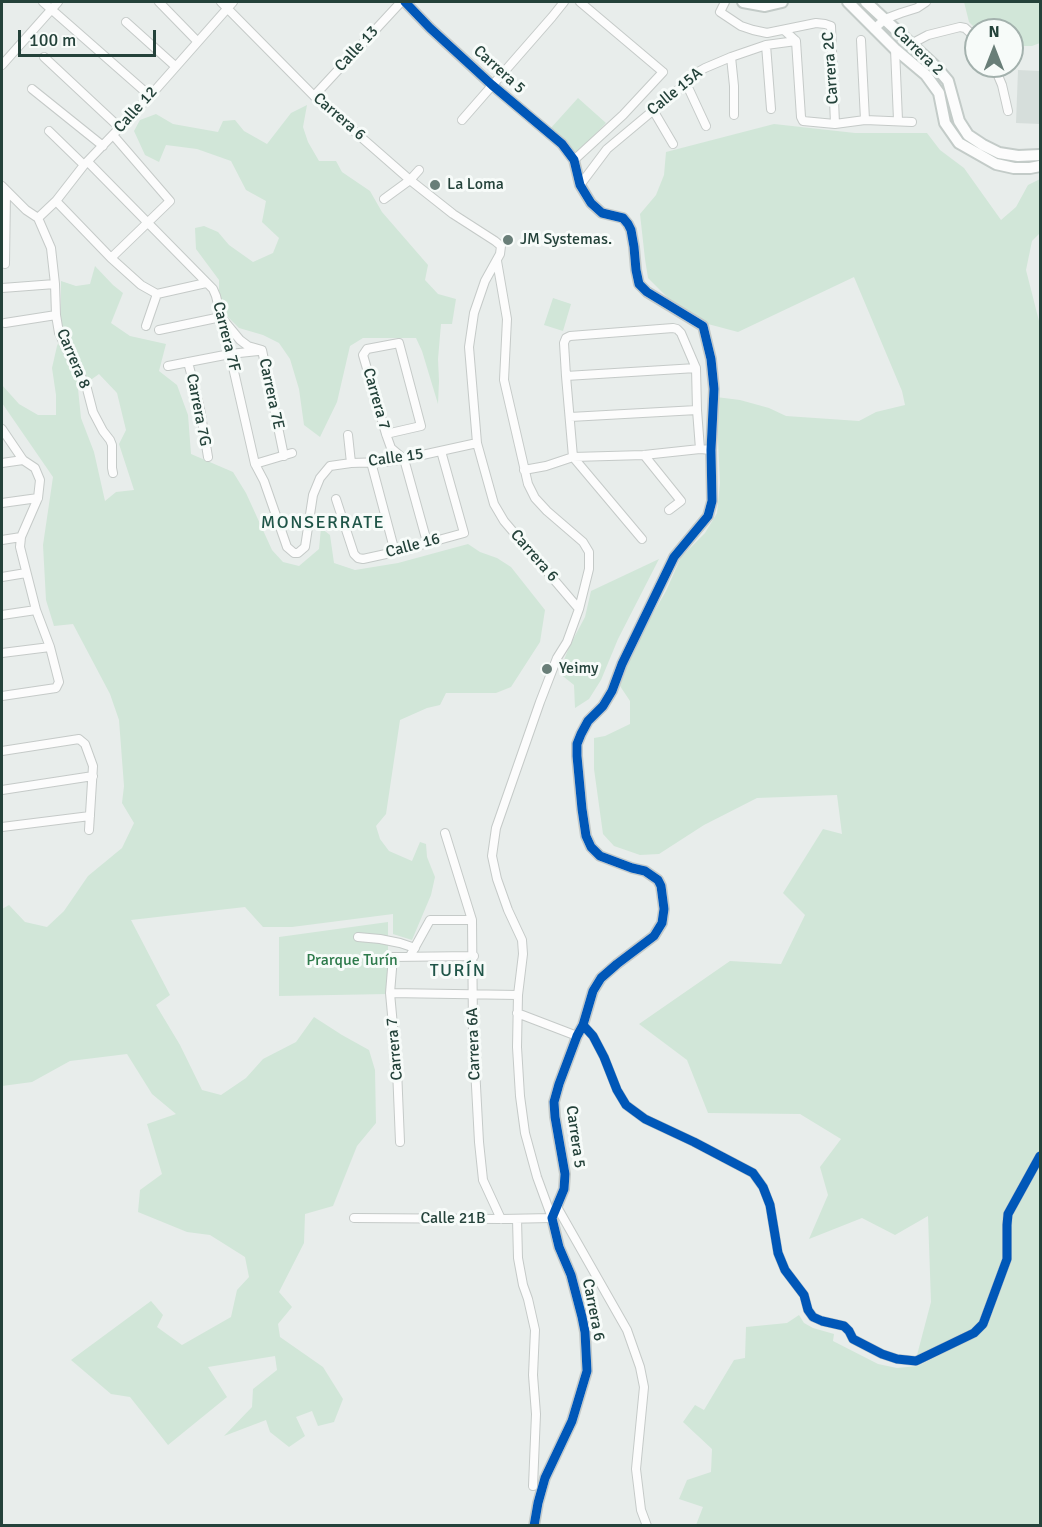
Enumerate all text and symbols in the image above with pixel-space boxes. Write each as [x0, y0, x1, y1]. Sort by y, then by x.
scale bar [21, 18, 159, 56]
north arrow [964, 18, 1024, 78]
street label: Calle 13 [331, 22, 383, 76]
street label: Carrera 2 [889, 22, 947, 80]
text: N [988, 22, 1000, 42]
text: 100 m [29, 29, 76, 51]
street label: Carrera 2C [819, 31, 843, 105]
street label: Carrera 5 [469, 42, 529, 98]
street label: Calle 15A [644, 64, 706, 120]
street label: Calle 12 [110, 83, 162, 137]
street label: Carrera 6 [309, 89, 369, 145]
place label: La Loma [447, 175, 504, 195]
marker: La Loma [428, 178, 442, 192]
place label: JM Systemas. [520, 230, 612, 250]
marker: JM Systemas. [501, 233, 515, 247]
street label: Carrera 7F [208, 300, 244, 374]
street label: Carrera 8 [52, 326, 94, 392]
street label: Carrera 7E [254, 357, 288, 431]
street label: Carrera 7 [358, 366, 394, 432]
street label: Carrera 7G [182, 372, 214, 448]
street label: Calle 15 [367, 445, 425, 471]
district label: MONSERRATE [261, 512, 385, 534]
street label: Carrera 6 [506, 526, 562, 586]
street label: Calle 16 [384, 530, 442, 562]
place label: Yeimy [559, 659, 598, 679]
marker: Yeimy [540, 662, 554, 676]
park label: Prarque Turín [306, 951, 398, 971]
district label: TURÍN [430, 960, 486, 982]
street label: Carrera 6A [463, 1007, 485, 1081]
street label: Carrera 7 [383, 1017, 407, 1081]
street label: Carrera 5 [561, 1104, 589, 1170]
street label: Calle 21B [420, 1209, 486, 1229]
street label: Carrera 6 [578, 1277, 608, 1343]

